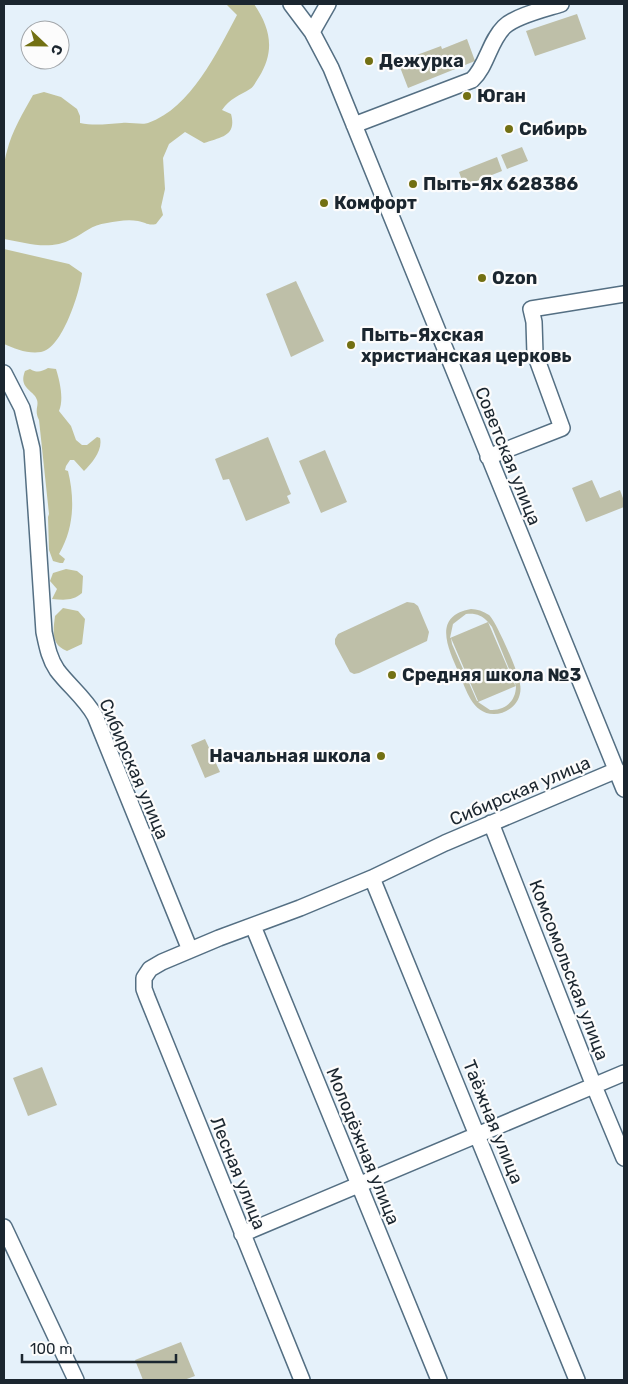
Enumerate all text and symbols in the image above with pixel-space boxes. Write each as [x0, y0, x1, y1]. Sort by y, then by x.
north arrow [20, 20, 70, 70]
text: С [47, 42, 66, 58]
place label: Дежурка [379, 50, 464, 72]
marker: Дежурка [363, 55, 375, 67]
place label: Юган [477, 85, 526, 107]
marker: Юган [461, 90, 473, 102]
place label: Сибирь [519, 118, 587, 140]
marker: Сибирь [503, 123, 515, 135]
place label: Пыть-Ях 628386 [423, 173, 578, 195]
marker: Пыть-Ях 628386 [407, 178, 419, 190]
place label: Комфорт [334, 192, 417, 214]
marker: Комфорт [318, 197, 330, 209]
place label: Ozon [492, 267, 537, 289]
marker: Ozon [476, 272, 488, 284]
place label: Пыть-Яхская христианская церковь [361, 324, 572, 367]
marker: Пыть-Яхская христианская церковь [345, 339, 357, 351]
street label: Советская улица [470, 384, 546, 528]
place label: Средняя школа №3 [402, 664, 582, 686]
marker: Средняя школа №3 [386, 669, 398, 681]
street label: Сибирская улица [94, 695, 174, 843]
place label: Начальная школа [209, 745, 371, 767]
marker: Начальная школа [375, 750, 387, 762]
street label: Сибирская улица [446, 751, 594, 831]
street label: Комсомольская улица [524, 877, 614, 1063]
street label: Таёжная улица [458, 1057, 528, 1187]
street label: Молодёжная улица [321, 1064, 405, 1228]
street label: Лесная улица [205, 1113, 271, 1233]
scale bar [22, 1332, 176, 1364]
text: 100 m [30, 1340, 72, 1358]

